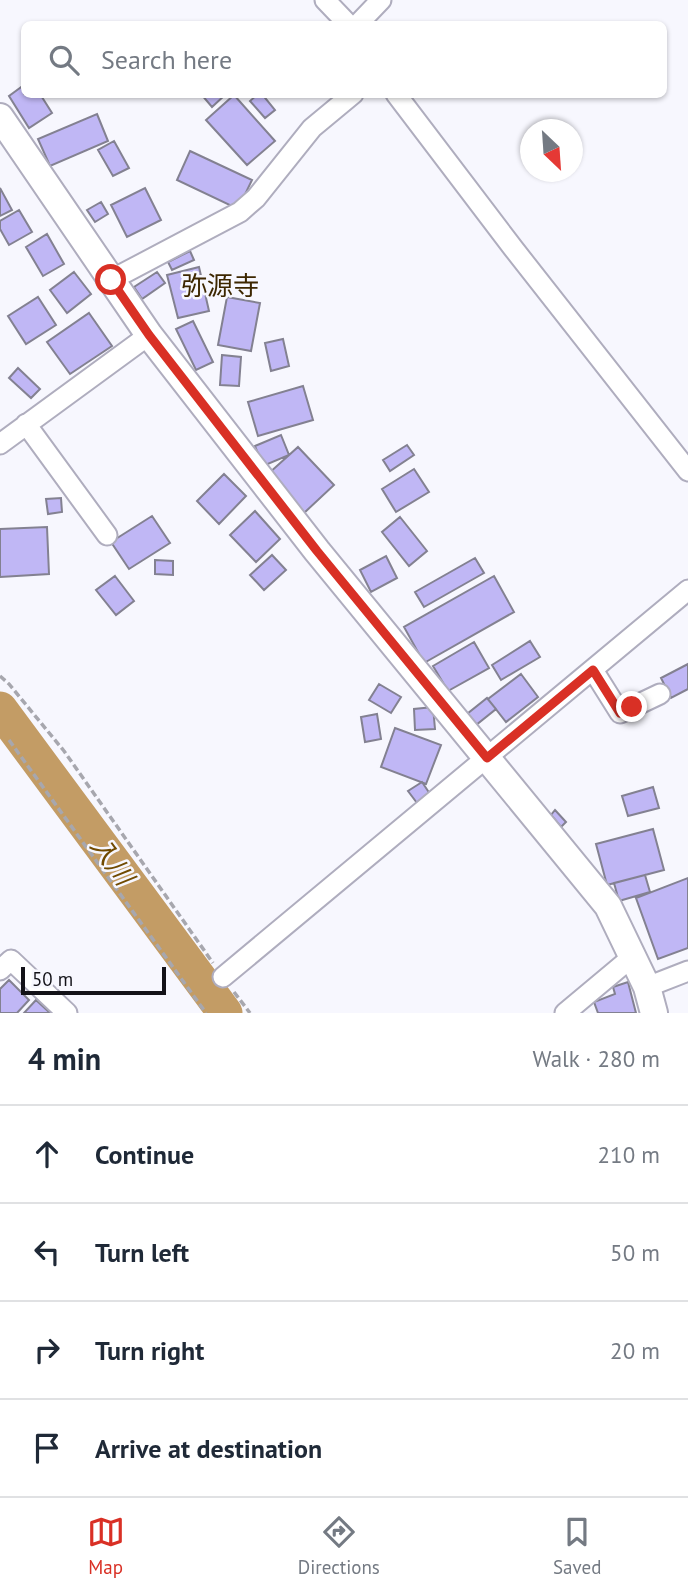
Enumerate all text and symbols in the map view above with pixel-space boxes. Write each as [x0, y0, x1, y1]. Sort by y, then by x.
search box [21, 21, 667, 98]
icon: search [45, 41, 83, 79]
text: Search here [101, 43, 232, 76]
north arrow [520, 119, 583, 182]
route start [95, 264, 126, 295]
district label: 弥源寺 [181, 269, 259, 302]
route end [616, 691, 647, 722]
water label: 入川 [84, 830, 143, 894]
scale bar [21, 964, 166, 996]
text: 50 m [32, 967, 73, 991]
text: 4 min [28, 1039, 101, 1078]
text: Walk · 280 m [533, 1044, 660, 1073]
icon: ahead [28, 1135, 66, 1173]
text: Continue [95, 1138, 194, 1171]
text: 210 m [598, 1140, 660, 1169]
icon: left [28, 1233, 66, 1271]
text: Turn left [95, 1236, 189, 1269]
text: 50 m [610, 1238, 660, 1267]
icon: right [28, 1331, 66, 1369]
text: Turn right [95, 1334, 204, 1367]
text: 20 m [610, 1336, 660, 1365]
icon: arrive [28, 1429, 66, 1467]
text: Arrive at destination [95, 1432, 322, 1465]
tab: Map [87, 1513, 125, 1579]
tab: Directions [298, 1513, 380, 1579]
tab: Saved [553, 1513, 601, 1579]

